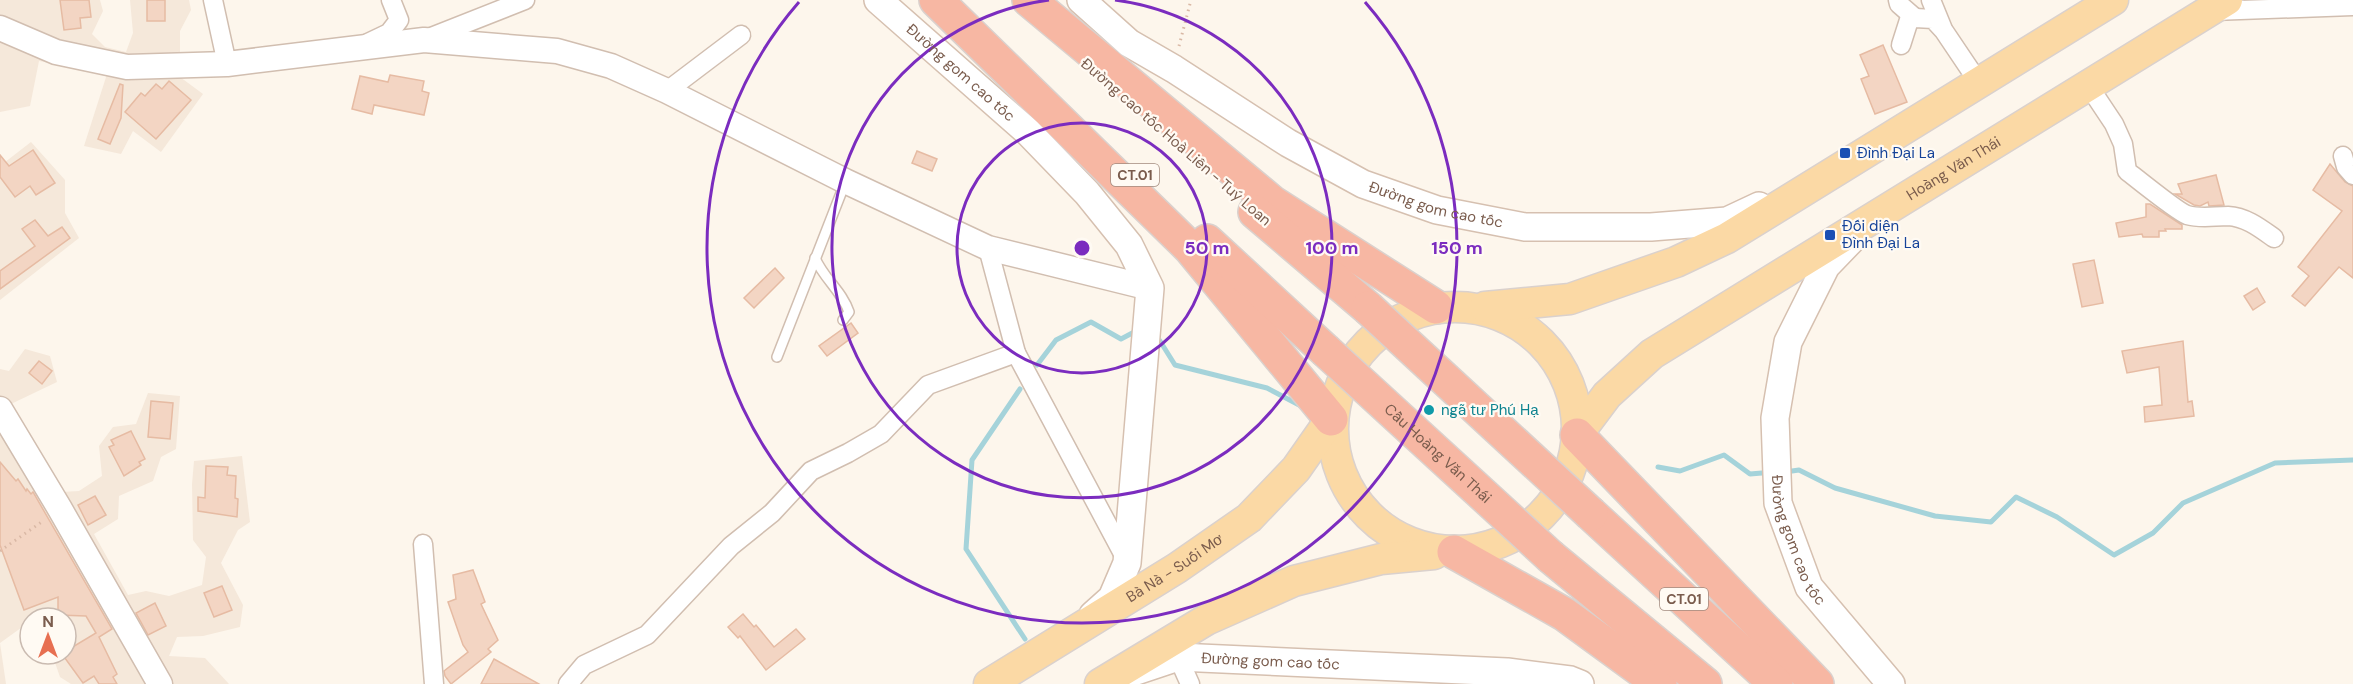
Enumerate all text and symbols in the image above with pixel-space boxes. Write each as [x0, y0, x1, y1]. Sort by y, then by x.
street label: Đường gom cao tốc [902, 19, 1019, 126]
street label: Đường cao tốc Hoà Liên - Tuý Loan [1077, 54, 1275, 230]
street label: Hoàng Văn Thái [1903, 132, 2004, 205]
place label: Đình Đại La [1857, 143, 1935, 163]
marker: Đình Đại La [1838, 146, 1852, 160]
road number: CT.01 [1111, 164, 1159, 186]
street label: Đường gom cao tốc [1366, 177, 1505, 233]
place label: Đối diện Đình Đại La [1842, 216, 1920, 253]
marker: Đối diện Đình Đại La [1823, 228, 1837, 242]
text: 50 m [1184, 236, 1230, 260]
text: 100 m [1305, 236, 1359, 260]
text: 150 m [1431, 236, 1483, 260]
centre of rings [1072, 238, 1092, 258]
street label: Cầu Hoàng Văn Thái [1380, 399, 1496, 508]
place label: ngã tư Phú Hạ [1441, 400, 1539, 420]
marker: ngã tư Phú Hạ [1422, 403, 1436, 417]
street label: Đường gom cao tốc [1767, 474, 1830, 609]
street label: Bà Nà - Suối Mơ [1122, 529, 1227, 607]
road number: CT.01 [1660, 588, 1708, 610]
north arrow [18, 606, 78, 666]
text: N [42, 611, 54, 632]
street label: Đường gom cao tốc [1201, 648, 1340, 674]

